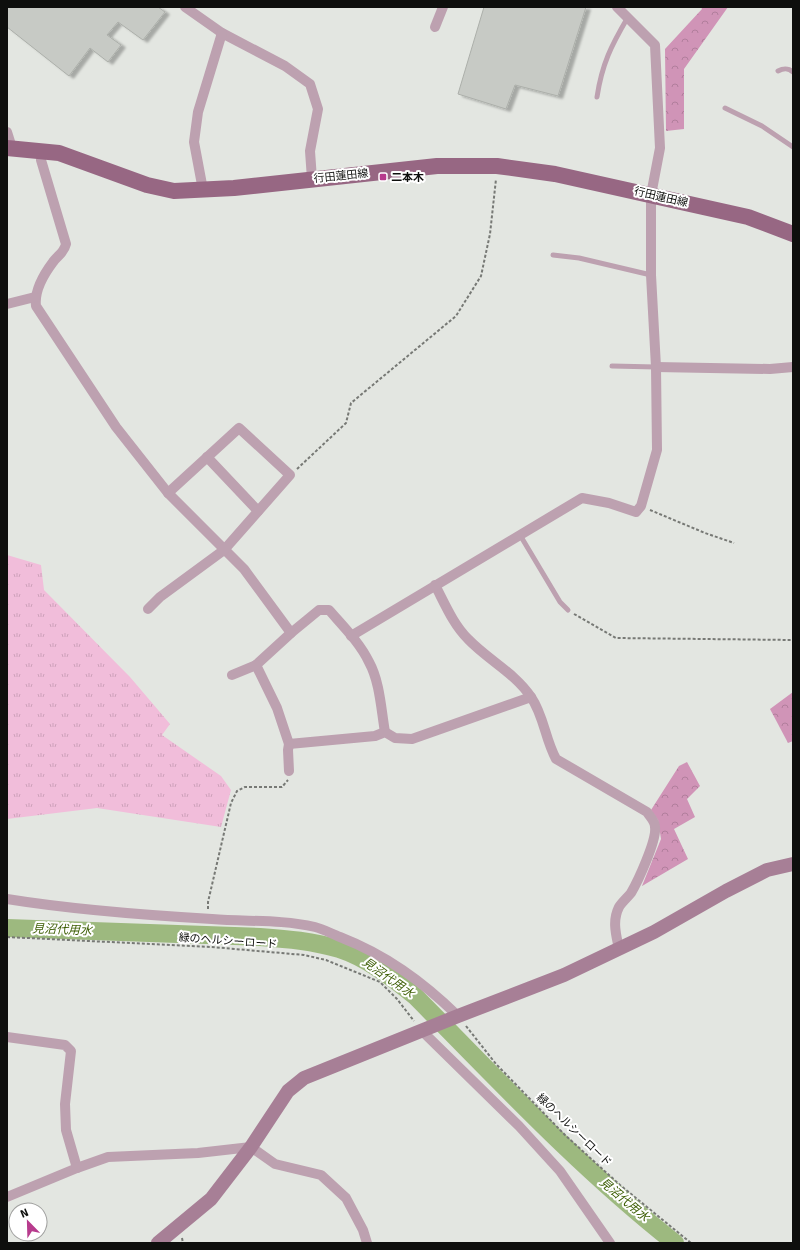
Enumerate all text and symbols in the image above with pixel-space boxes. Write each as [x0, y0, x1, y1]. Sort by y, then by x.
street label: 行田蓮田線 [313, 167, 369, 185]
place label: 二本木 [391, 171, 424, 184]
marker: 二本木 [378, 172, 388, 182]
street label: 行田蓮田線 [633, 184, 689, 210]
water label: 見沼代用水 [32, 921, 94, 939]
street label: 緑のヘルシーロード [178, 931, 278, 951]
water label: 見沼代用水 [359, 955, 419, 1002]
street label: 緑のヘルシーロード [534, 1091, 614, 1169]
water label: 見沼代用水 [596, 1175, 653, 1226]
north arrow [8, 1202, 48, 1242]
text: N [18, 1206, 30, 1221]

